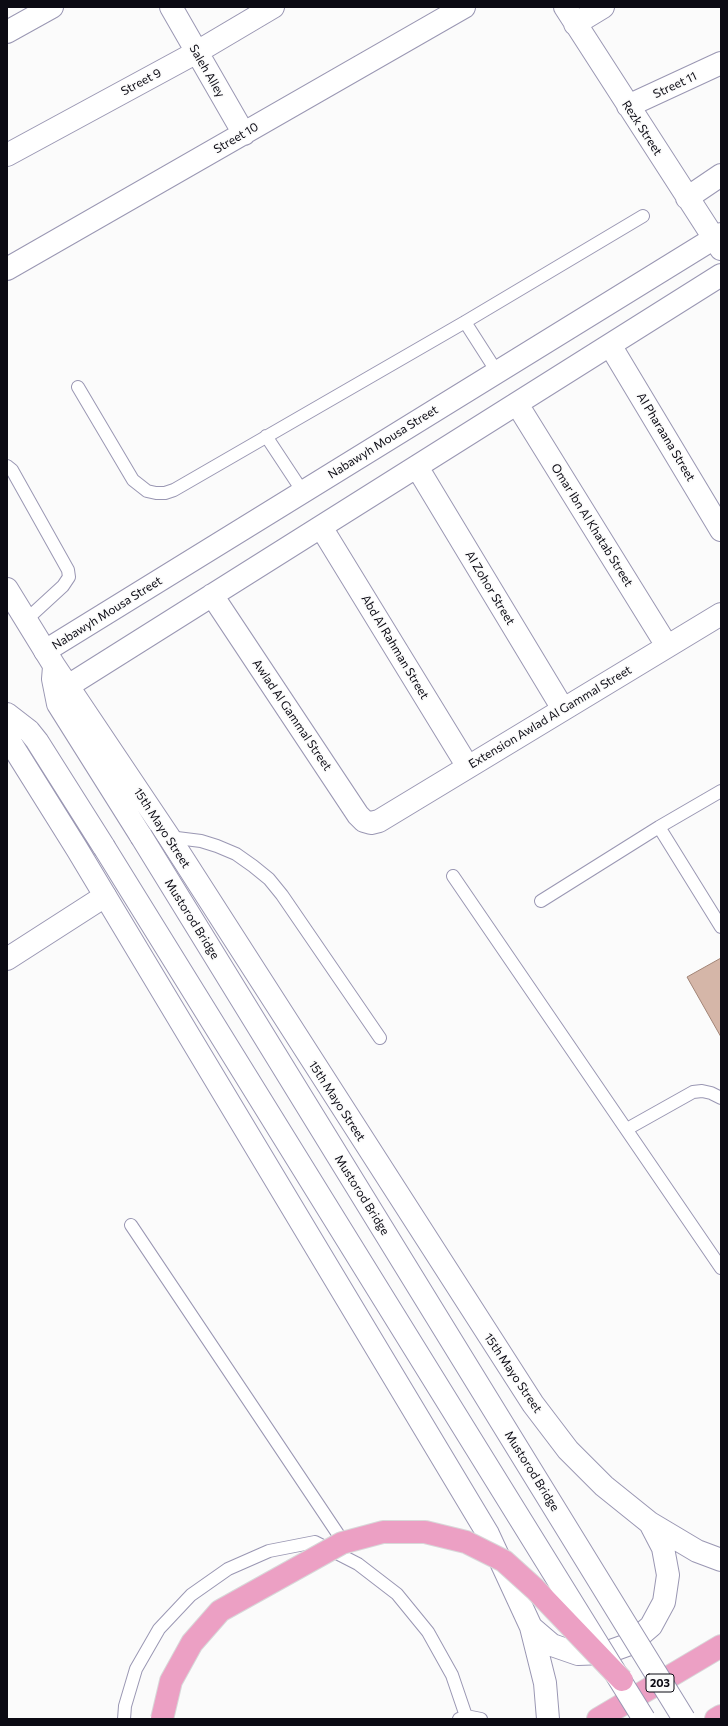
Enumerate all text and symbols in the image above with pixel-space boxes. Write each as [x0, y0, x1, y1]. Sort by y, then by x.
street label: Saleh Alley [186, 42, 228, 100]
street label: Street 9 [118, 65, 164, 99]
street label: Street 11 [651, 69, 699, 101]
street label: Rezk Street [619, 98, 665, 158]
street label: Street 10 [211, 119, 261, 157]
street label: Al Pharaana Street [634, 390, 698, 484]
street label: Nabawyh Mousa Street [325, 402, 441, 482]
street label: Omar Ibn Al Khatab Street [548, 461, 636, 589]
street label: Al Zohor Street [462, 548, 518, 628]
street label: Nabawyh Mousa Street [49, 573, 165, 653]
street label: Abd Al Rahman Street [358, 592, 432, 702]
street label: Awlad Al Gammal Street [249, 657, 335, 773]
street label: Extension Awlad Al Gammal Street [466, 663, 634, 771]
street label: 15th Mayo Street [131, 785, 193, 871]
street label: Mustorod Bridge [162, 876, 222, 962]
street label: 15th Mayo Street [306, 1058, 368, 1144]
street label: Mustorod Bridge [332, 1152, 392, 1238]
street label: 15th Mayo Street [481, 1330, 545, 1416]
street label: Mustorod Bridge [502, 1428, 562, 1514]
road number: 203 [646, 1674, 674, 1692]

